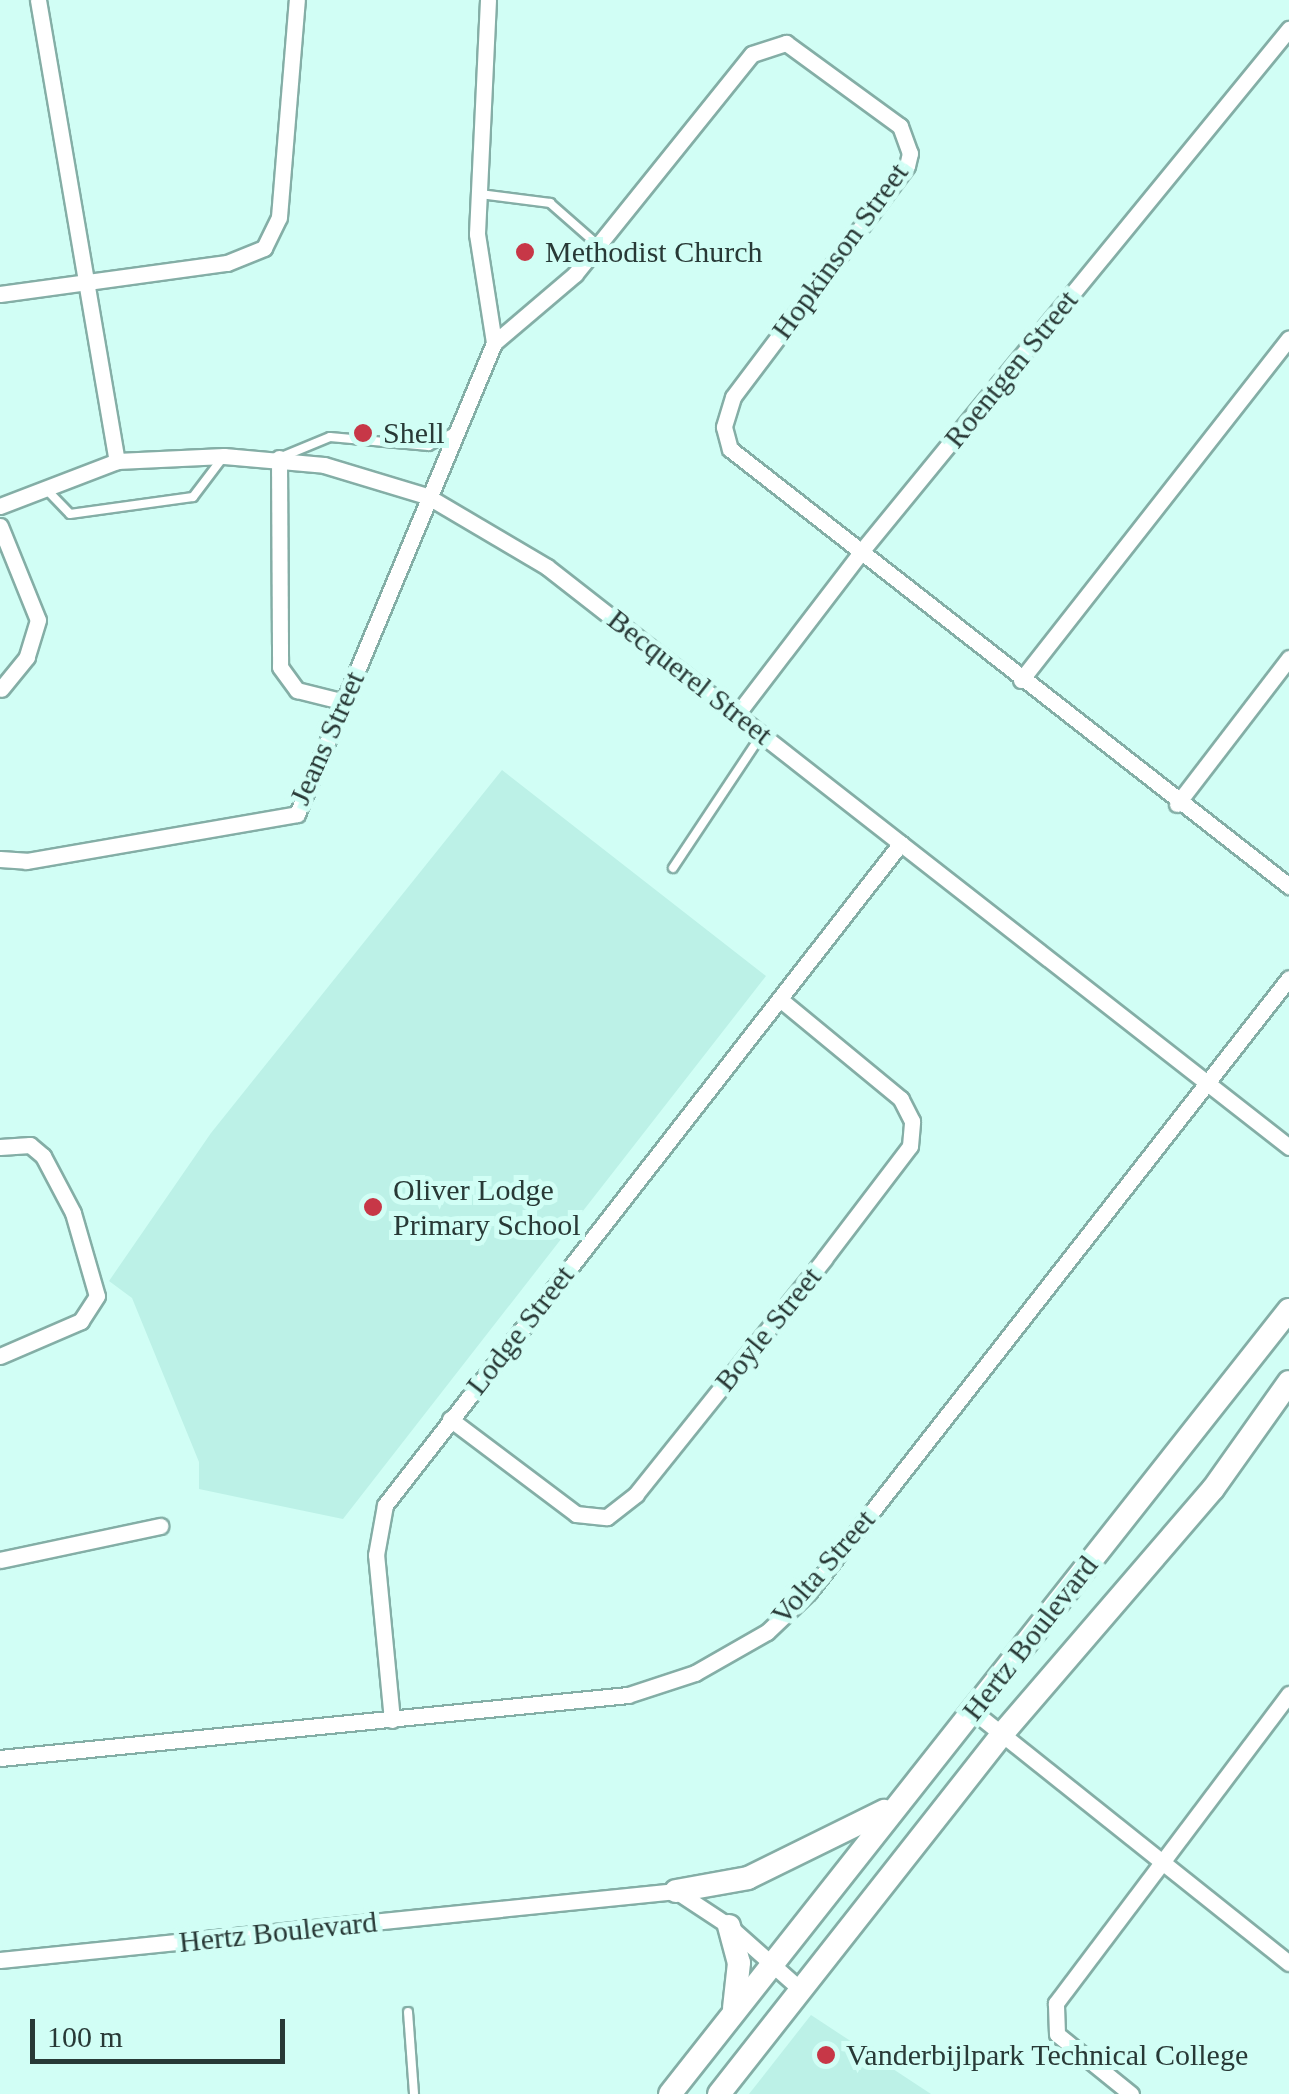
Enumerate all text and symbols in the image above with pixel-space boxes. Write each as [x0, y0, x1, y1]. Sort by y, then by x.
street label: Hopkinson Street [764, 156, 916, 346]
place label: Methodist Church [545, 234, 762, 270]
marker: Methodist Church [514, 241, 536, 263]
street label: Roentgen Street [936, 283, 1086, 455]
place label: Shell [383, 415, 445, 451]
marker: Shell [352, 422, 374, 444]
street label: Becquerel Street [600, 602, 780, 752]
street label: Jeans Street [282, 666, 372, 810]
place label: Oliver Lodge Primary School [393, 1172, 580, 1242]
marker: Oliver Lodge Primary School [362, 1196, 384, 1218]
street label: Lodge Street [458, 1258, 582, 1402]
street label: Boyle Street [707, 1260, 829, 1398]
street label: Volta Street [763, 1502, 883, 1632]
street label: Hertz Boulevard [955, 1548, 1105, 1728]
street label: Hertz Boulevard [177, 1904, 379, 1960]
scale bar [35, 1999, 290, 2061]
text: 100 m [47, 2020, 123, 2053]
place label: Vanderbijlpark Technical College [846, 2037, 1249, 2073]
marker: Vanderbijlpark Technical College [815, 2044, 837, 2066]

